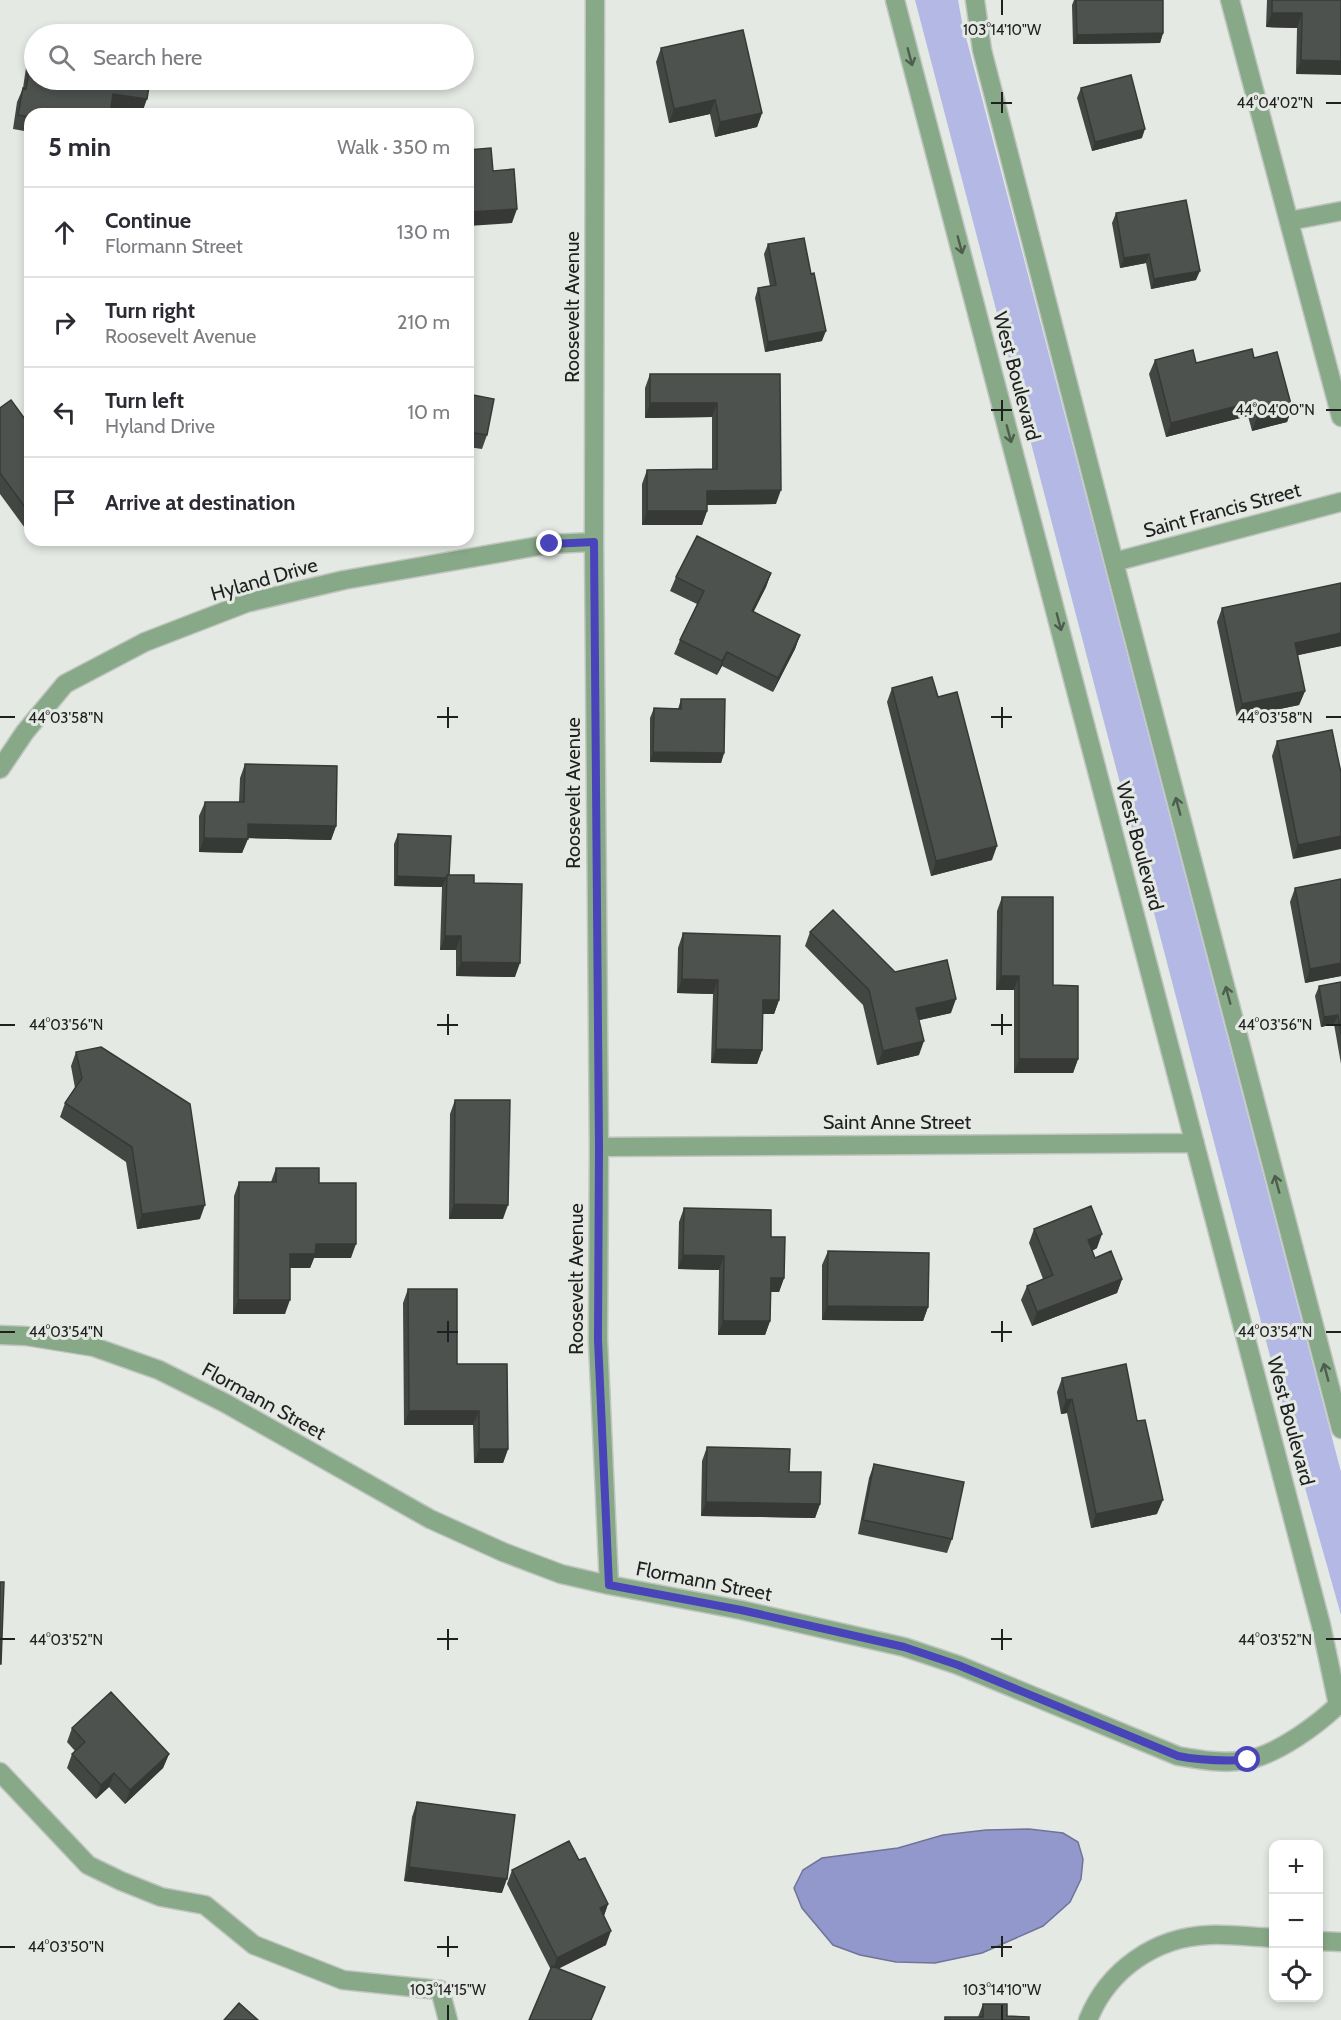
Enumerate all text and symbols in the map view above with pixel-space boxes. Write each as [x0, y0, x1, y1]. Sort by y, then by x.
text: 103°14'10"W [963, 21, 1042, 39]
search box [24, 24, 474, 90]
icon: search [45, 41, 78, 74]
text: Search here [93, 44, 202, 71]
one-way arrow [905, 47, 917, 66]
text: 44°04'02"N [1237, 94, 1313, 112]
text: 5 min [48, 131, 111, 163]
text: Walk · 350 m [337, 135, 450, 159]
text: Continue [105, 207, 191, 234]
icon: ahead [48, 216, 81, 249]
text: 130 m [397, 220, 450, 244]
street label: Roosevelt Avenue [560, 231, 584, 383]
text: Flormann Street [105, 234, 243, 258]
one-way arrow [954, 235, 966, 254]
text: Turn right [105, 297, 195, 324]
icon: right [48, 306, 81, 339]
street label: West Boulevard [988, 309, 1046, 443]
text: 210 m [397, 310, 450, 334]
text: Roosevelt Avenue [105, 324, 256, 348]
text: Turn left [105, 387, 184, 414]
icon: left [48, 396, 81, 429]
text: 10 m [407, 400, 450, 424]
text: 44°04'00"N [1235, 401, 1315, 419]
text: Hyland Drive [105, 414, 215, 438]
one-way arrow [1004, 424, 1015, 443]
street label: Saint Francis Street [1141, 477, 1303, 543]
icon: arrive [48, 486, 81, 519]
text: Arrive at destination [105, 489, 295, 516]
route end [536, 530, 562, 556]
street label: Hyland Drive [208, 552, 320, 606]
one-way arrow [1053, 613, 1065, 632]
text: 44°03'58"N [28, 709, 104, 727]
text: 44°03'58"N [1237, 709, 1313, 727]
street label: Roosevelt Avenue [561, 717, 585, 869]
street label: West Boulevard [1111, 779, 1169, 913]
one-way arrow [1172, 797, 1184, 816]
one-way arrow [1221, 986, 1233, 1005]
text: 44°03'56"N [29, 1016, 103, 1034]
text: 44°03'56"N [1238, 1016, 1312, 1034]
street label: Saint Anne Street [823, 1110, 972, 1134]
one-way arrow [1271, 1174, 1283, 1193]
street label: Roosevelt Avenue [564, 1203, 588, 1355]
text: 44°03'54"N [29, 1323, 103, 1341]
text: 44°03'54"N [1238, 1323, 1312, 1341]
street label: West Boulevard [1262, 1354, 1320, 1488]
street label: Flormann Street [198, 1357, 330, 1445]
one-way arrow [1320, 1363, 1332, 1382]
street label: Flormann Street [634, 1556, 774, 1606]
text: 44°03'52"N [29, 1631, 103, 1649]
text: 44°03'52"N [1238, 1631, 1312, 1649]
route start [1234, 1746, 1260, 1772]
map controls [1269, 1840, 1323, 2002]
button: + [1269, 1840, 1323, 1894]
button: − [1269, 1894, 1323, 1948]
text: 44°03'50"N [28, 1938, 104, 1956]
button: locate [1269, 1948, 1323, 2002]
text: 103°14'15"W [410, 1981, 487, 1999]
text: 103°14'10"W [963, 1981, 1042, 1999]

